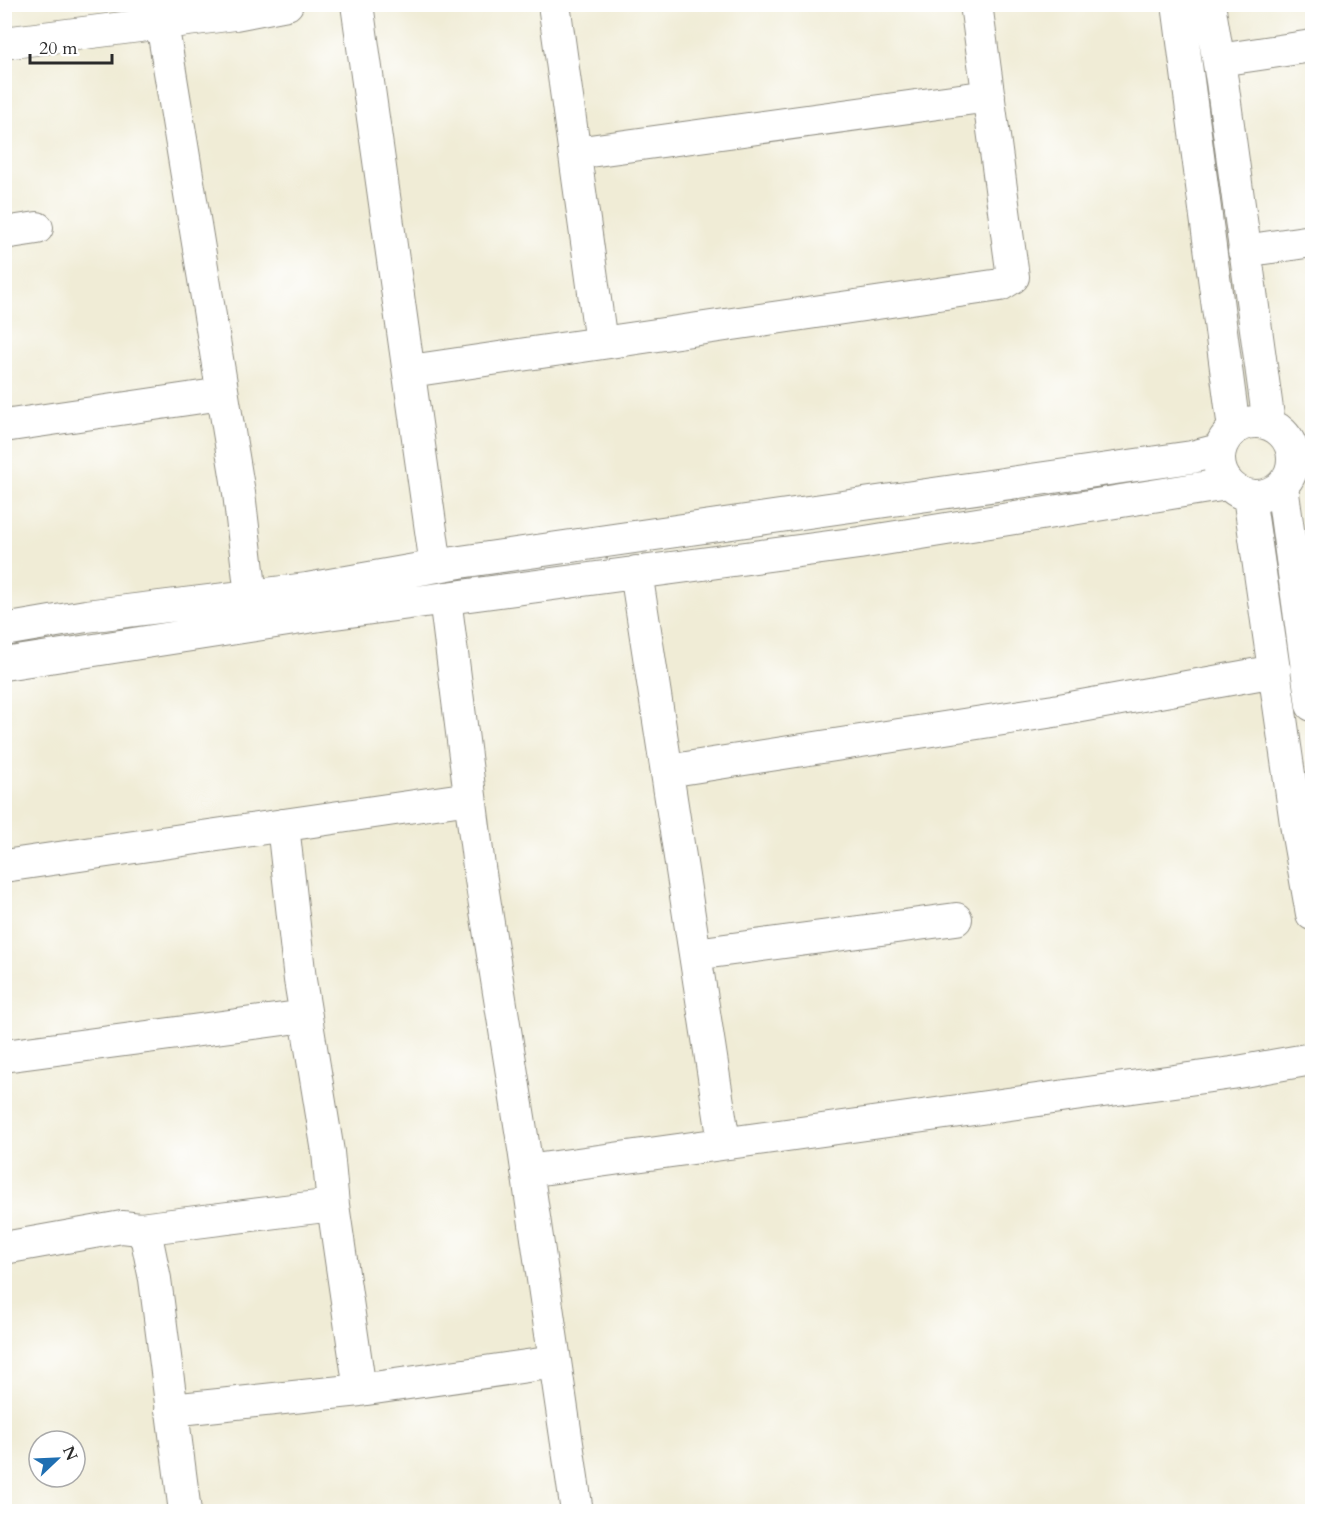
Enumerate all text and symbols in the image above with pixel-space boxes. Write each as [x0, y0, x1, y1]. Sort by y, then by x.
scale bar [30, 27, 112, 65]
text: 20 m [39, 36, 78, 61]
north arrow [27, 1429, 87, 1489]
text: N [57, 1443, 83, 1464]

